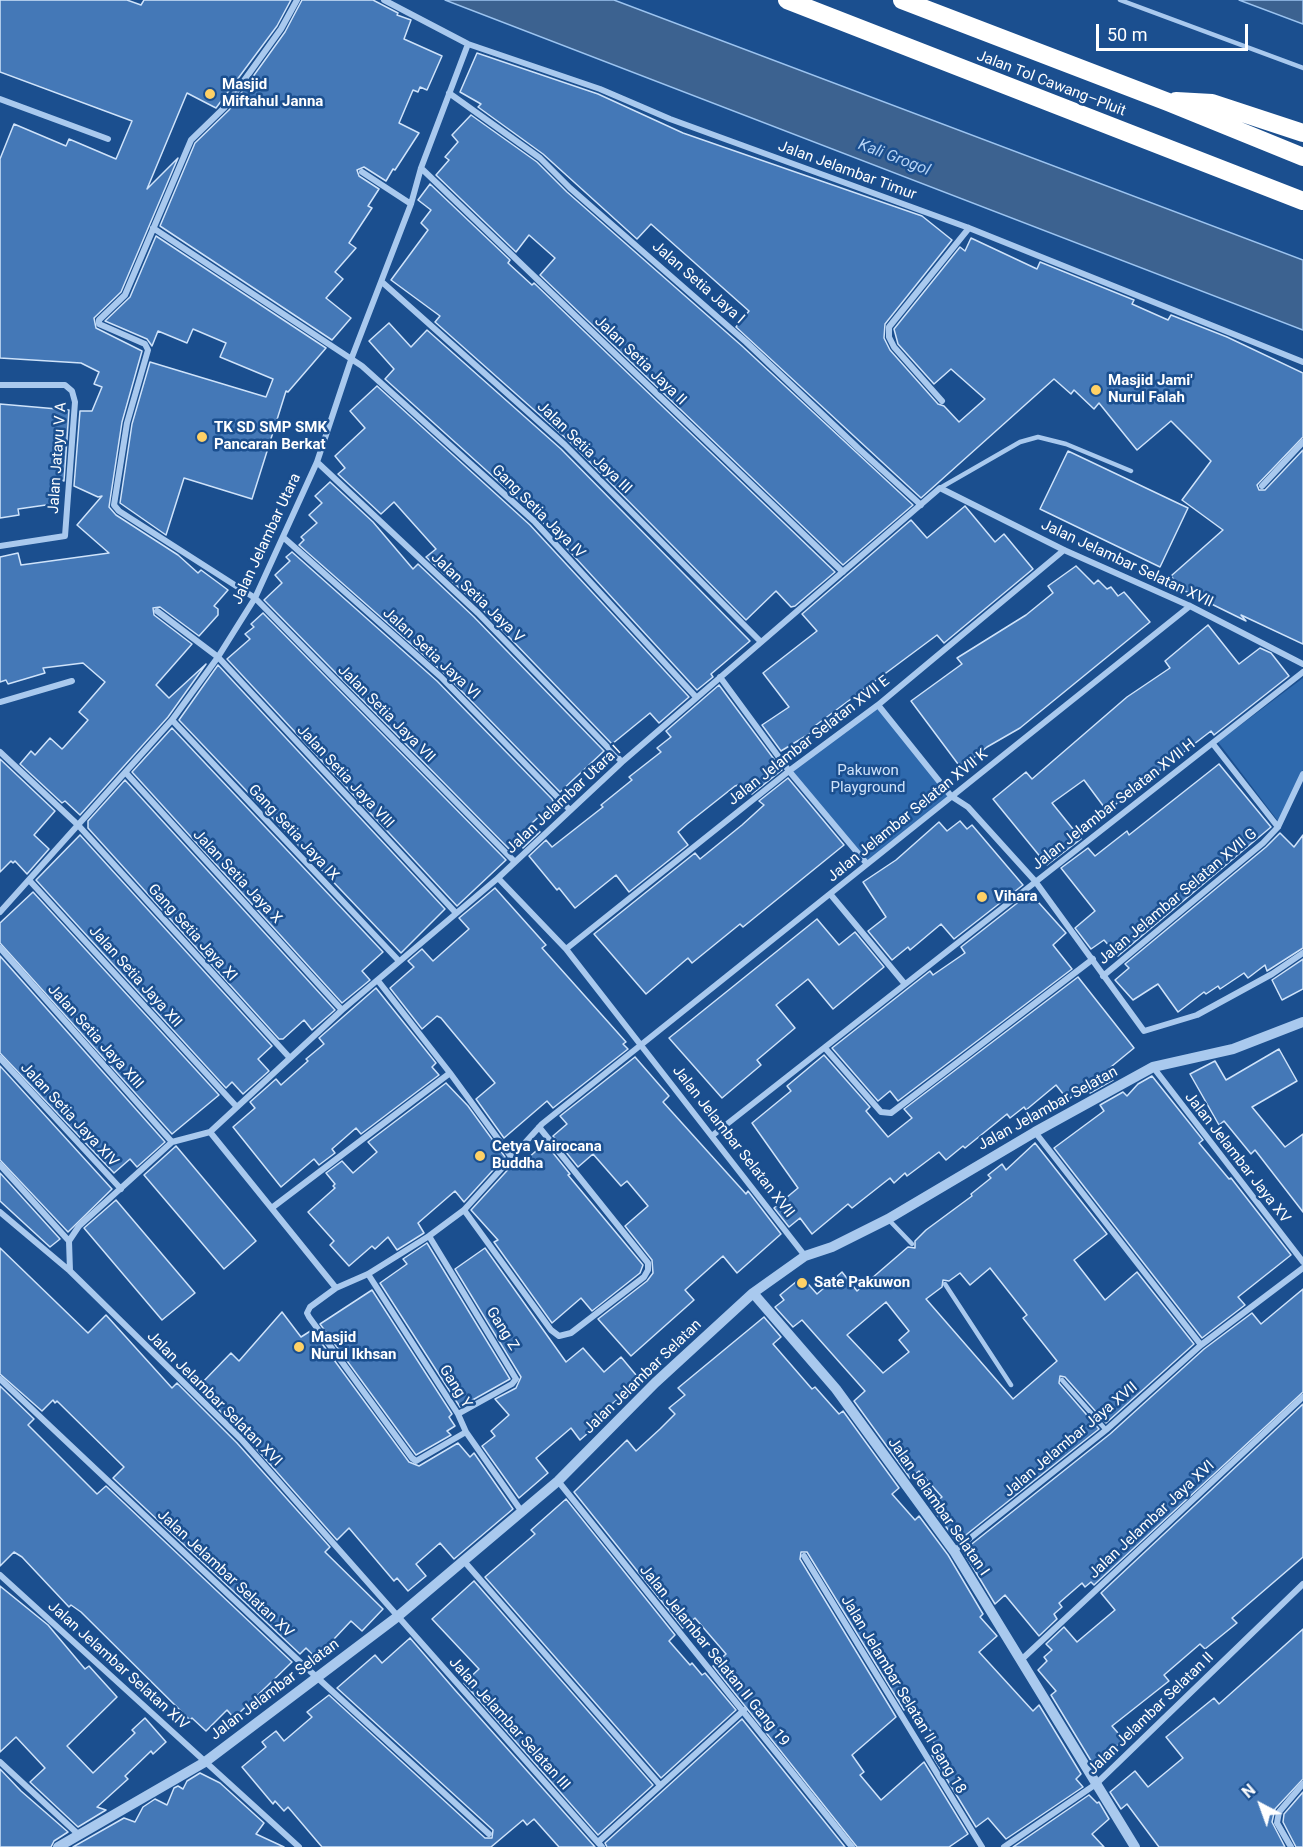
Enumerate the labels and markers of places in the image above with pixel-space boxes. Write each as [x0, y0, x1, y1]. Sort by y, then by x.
place label: Masjid Miftahul Janna [222, 76, 323, 111]
marker: Masjid Miftahul Janna [203, 87, 217, 101]
place label: Masjid Jami' Nurul Falah [1108, 372, 1193, 407]
marker: Masjid Jami' Nurul Falah [1089, 383, 1103, 397]
place label: TK SD SMP SMK Pancaran Berkat [214, 419, 327, 454]
marker: TK SD SMP SMK Pancaran Berkat [195, 430, 209, 444]
place label: Vihara [994, 888, 1037, 906]
marker: Vihara [975, 890, 989, 904]
place label: Cetya Vairocana Buddha [492, 1138, 602, 1173]
marker: Cetya Vairocana Buddha [473, 1149, 487, 1163]
place label: Sate Pakuwon [814, 1274, 910, 1292]
marker: Sate Pakuwon [795, 1276, 809, 1290]
place label: Masjid Nurul Ikhsan [311, 1329, 397, 1364]
marker: Masjid Nurul Ikhsan [292, 1340, 306, 1354]

